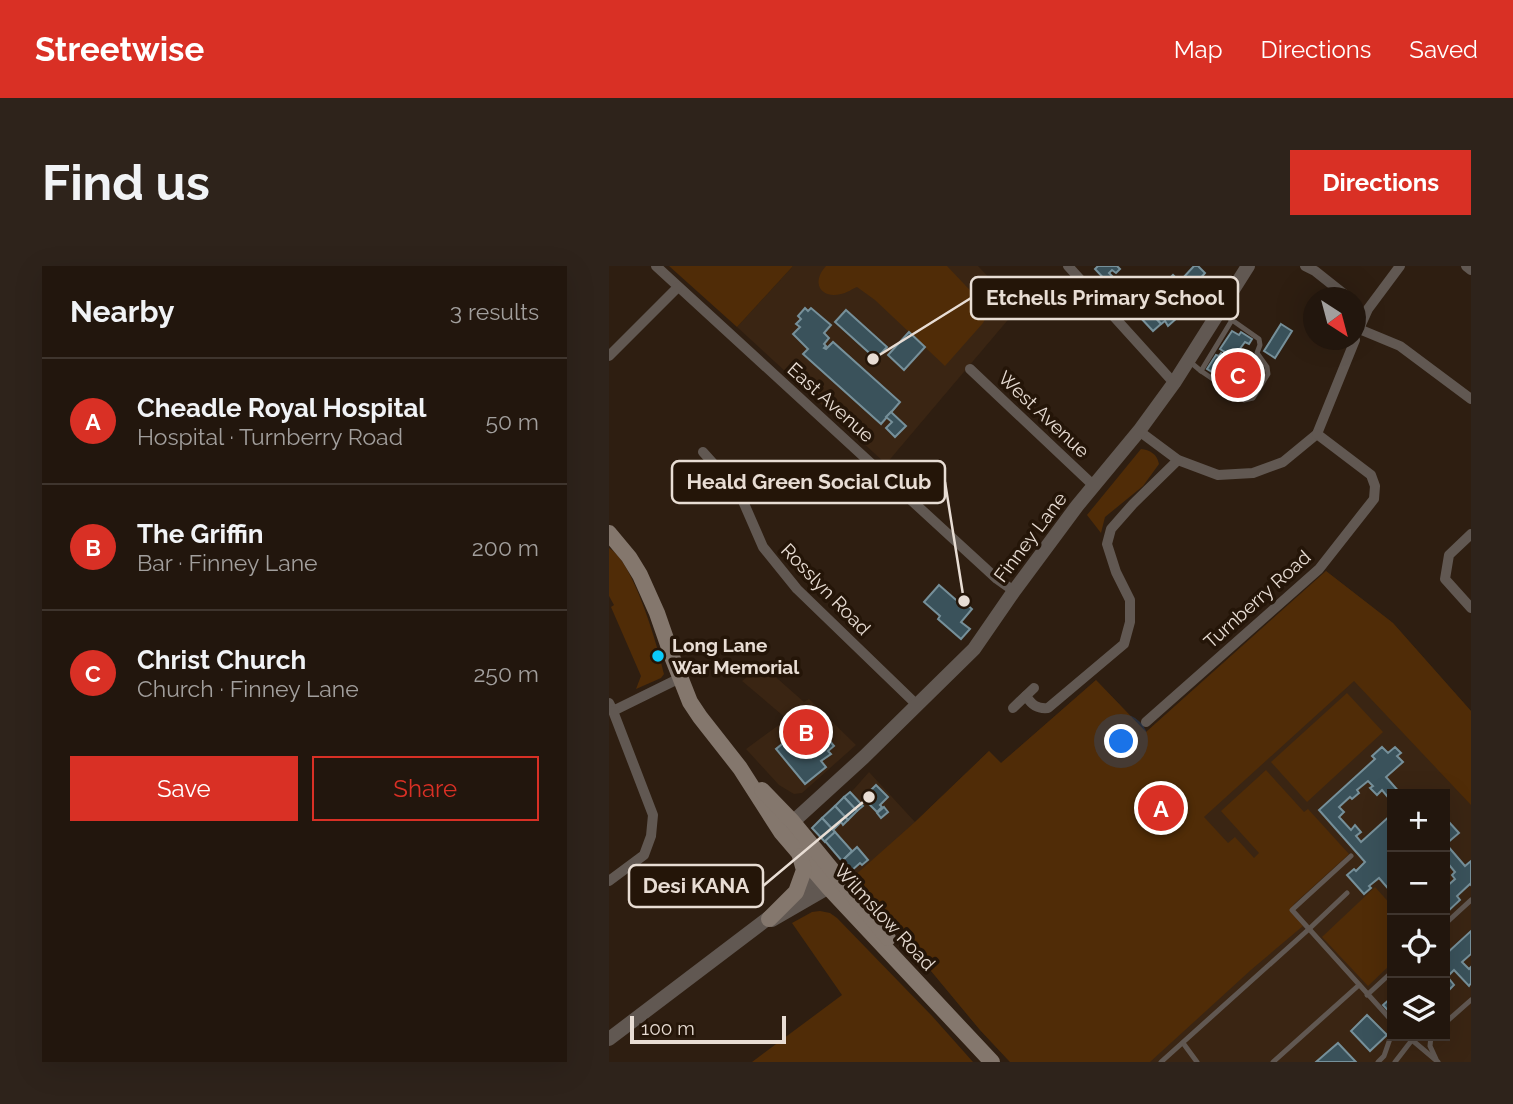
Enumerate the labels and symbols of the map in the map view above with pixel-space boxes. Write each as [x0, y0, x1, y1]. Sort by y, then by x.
callout: Etchells Primary School [971, 277, 1238, 319]
text: Etchells Primary School [986, 285, 1224, 310]
north arrow [1303, 287, 1366, 350]
pin: C [1215, 349, 1261, 401]
street label: East Avenue [783, 358, 879, 446]
street label: West Avenue [994, 366, 1094, 462]
callout: Heald Green Social Club [672, 461, 945, 503]
text: Heald Green Social Club [687, 469, 931, 494]
street label: Finney Lane [989, 488, 1071, 586]
street label: Rosslyn Road [777, 539, 875, 639]
street label: Turnberry Road [1199, 546, 1315, 652]
place label: Long Lane War Memorial [672, 634, 800, 678]
marker: Long Lane War Memorial [650, 648, 666, 664]
pin: B [783, 706, 829, 758]
your location [1104, 724, 1138, 758]
pin: A [1138, 782, 1184, 834]
street label: Wilmslow Road [830, 859, 940, 975]
callout: Desi KANA [629, 865, 763, 907]
text: Desi KANA [643, 873, 750, 898]
scale bar [630, 1013, 786, 1045]

